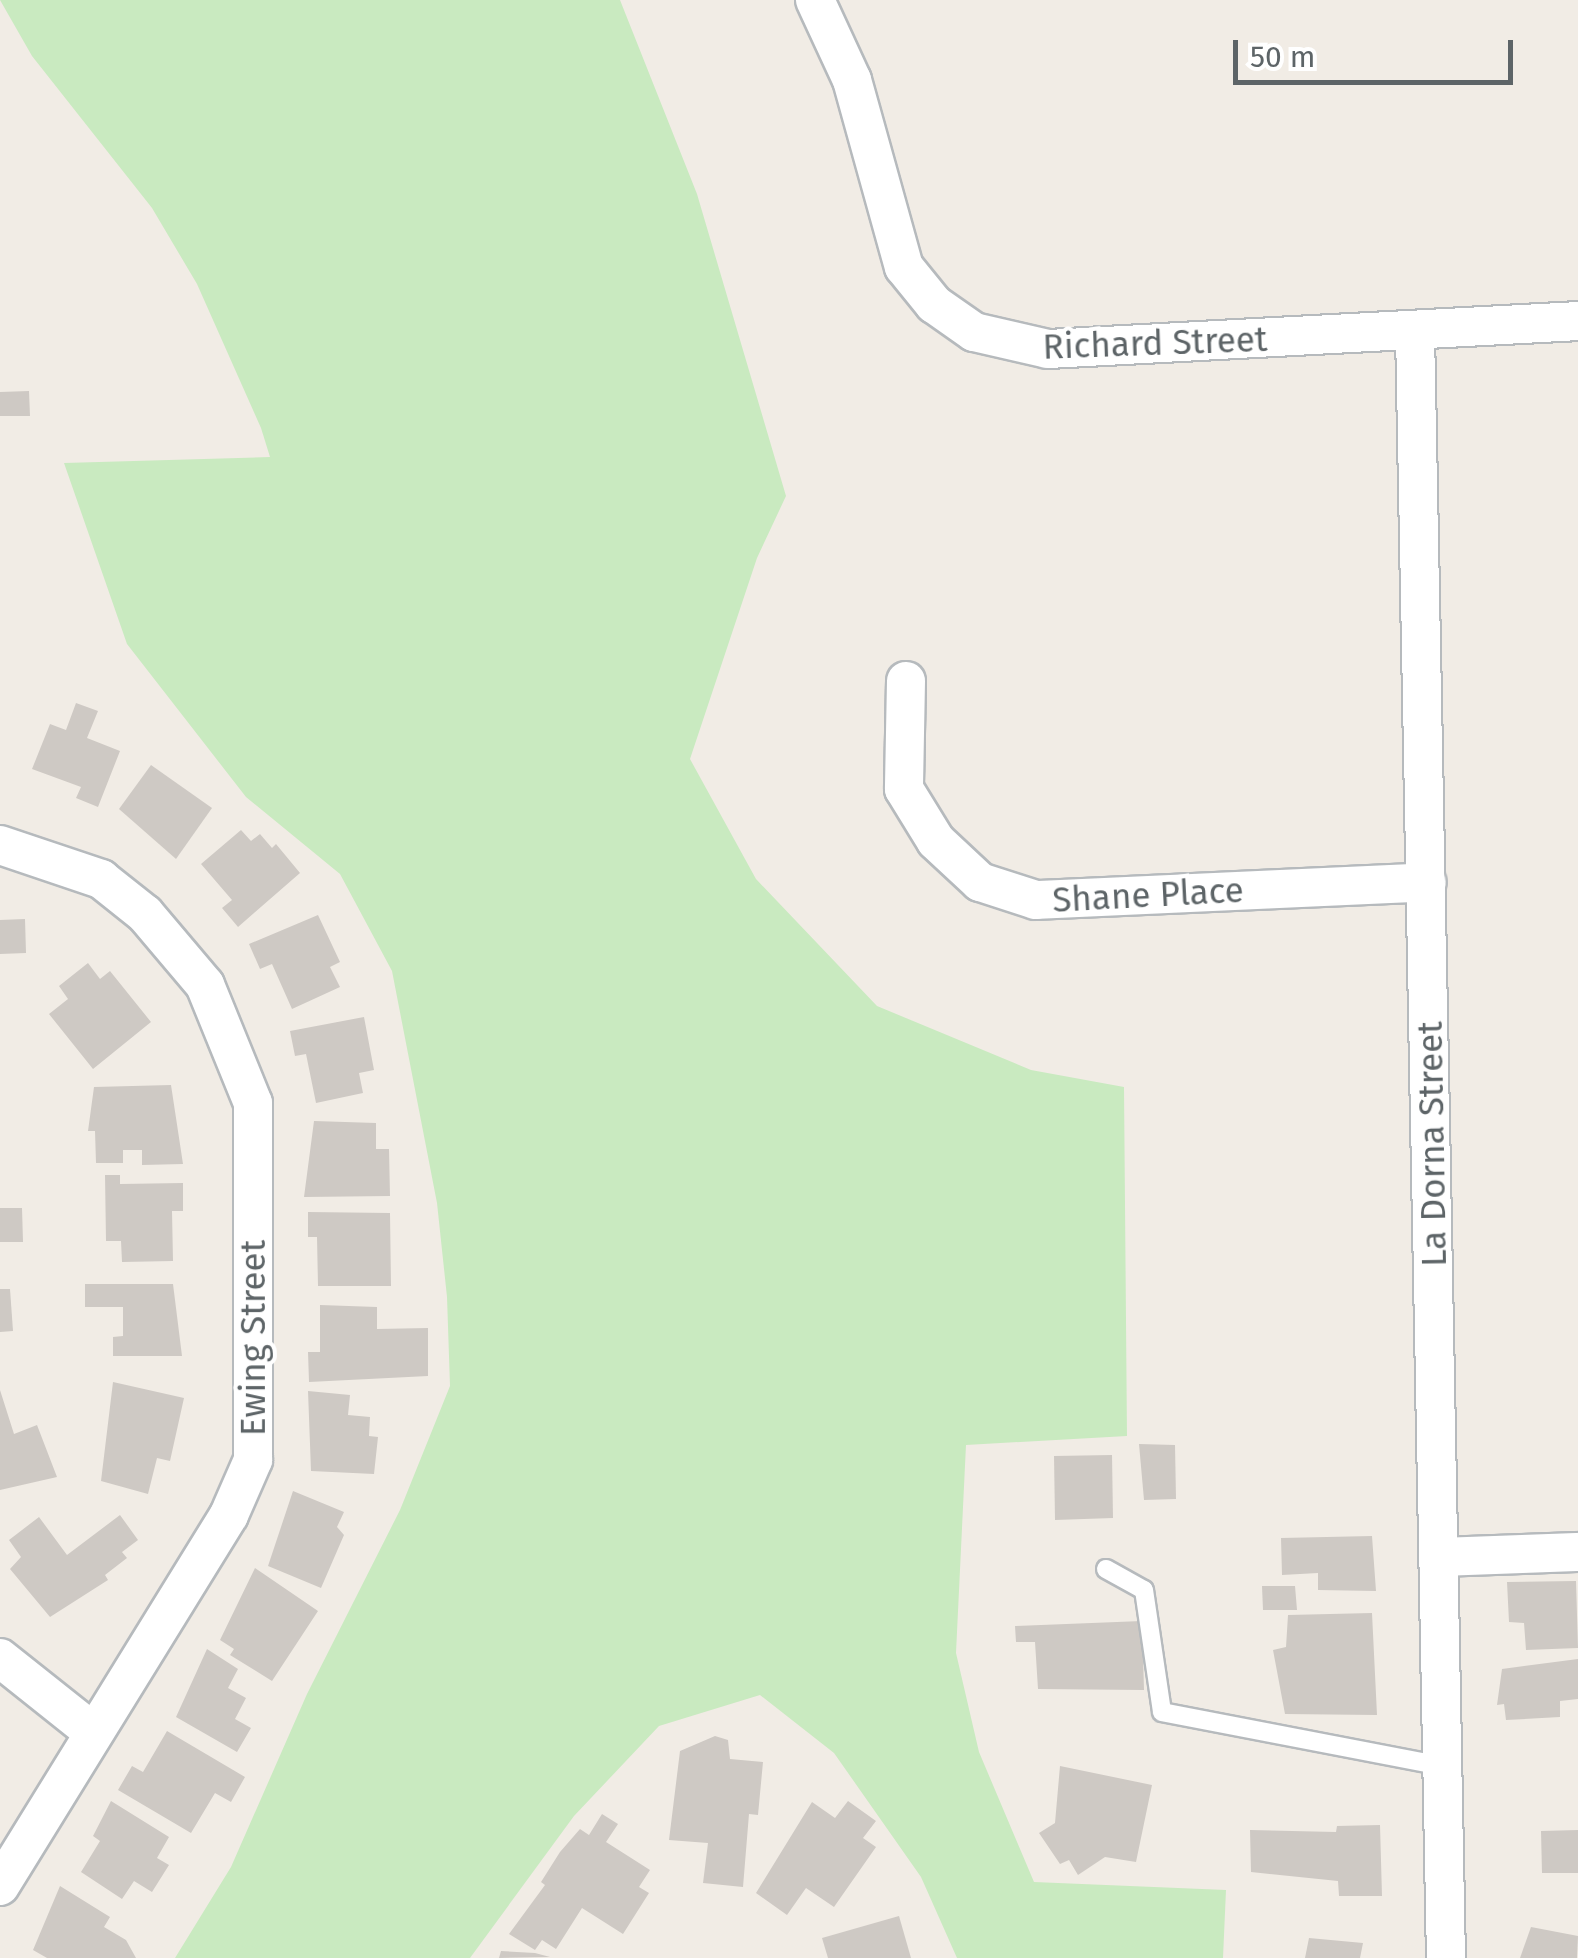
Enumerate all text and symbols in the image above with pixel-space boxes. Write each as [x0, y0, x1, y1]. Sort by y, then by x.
scale bar [1238, 20, 1518, 82]
text: 50 m [1250, 39, 1315, 75]
street label: Richard Street [1042, 318, 1268, 368]
street label: Shane Place [1051, 869, 1245, 921]
street label: La Dorna Street [1409, 1021, 1455, 1267]
street label: Ewing Street [232, 1240, 274, 1436]

